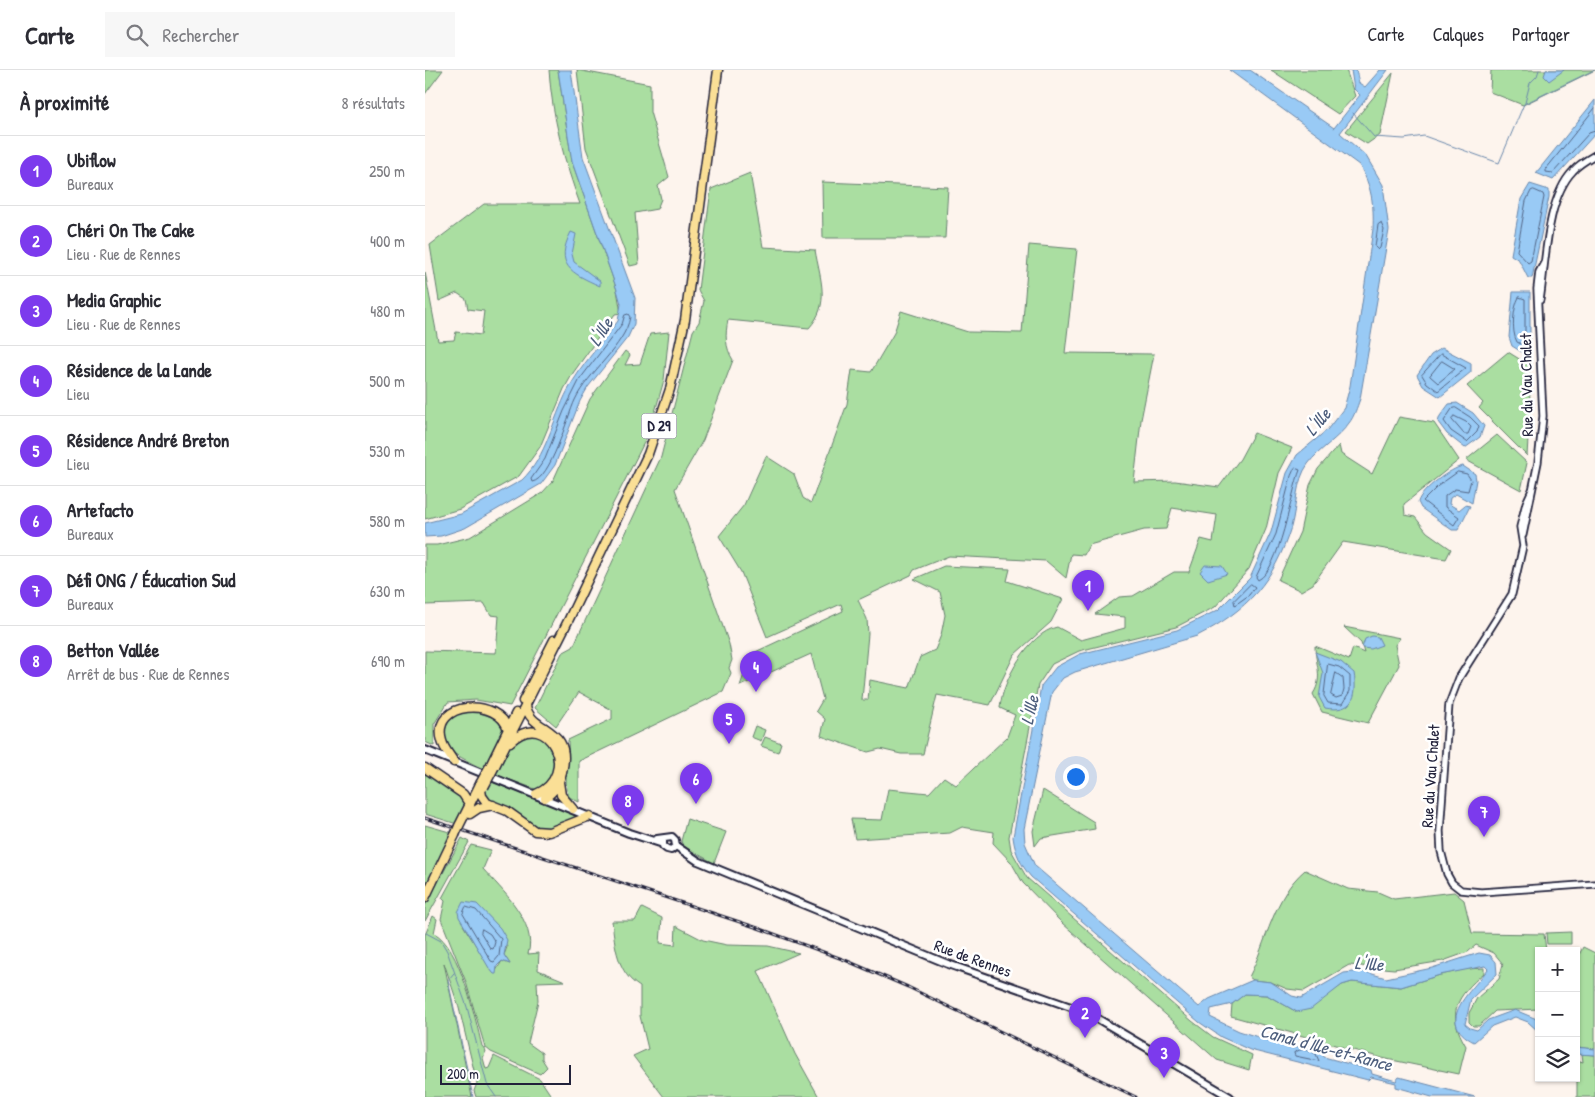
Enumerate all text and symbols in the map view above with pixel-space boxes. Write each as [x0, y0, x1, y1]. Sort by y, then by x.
search box [105, 12, 455, 57]
text: Carte [25, 19, 75, 51]
icon: search [123, 21, 151, 49]
text: Rechercher [163, 22, 239, 48]
text: Carte [1367, 22, 1405, 47]
text: Calques [1433, 22, 1484, 47]
text: Partager [1512, 22, 1570, 47]
text: À proximité [20, 88, 109, 117]
text: 8 résultats [342, 92, 405, 114]
text: Ubiflow [67, 147, 116, 173]
text: 1 [33, 160, 39, 182]
text: 250 m [369, 160, 405, 182]
text: Bureaux [67, 173, 114, 195]
text: Chéri On The Cake [67, 217, 195, 243]
text: 2 [32, 230, 40, 252]
text: 400 m [370, 230, 405, 252]
text: Lieu · Rue de Rennes [67, 243, 181, 265]
text: Media Graphic [67, 287, 161, 313]
text: 3 [32, 300, 40, 322]
text: 480 m [370, 300, 405, 322]
water label: L'Ille [582, 312, 619, 351]
text: Lieu · Rue de Rennes [67, 313, 181, 335]
street label: Rue du Vau Chalet [1514, 333, 1538, 437]
text: Résidence de la Lande [67, 357, 212, 383]
text: 4 [33, 370, 39, 392]
text: 500 m [369, 370, 405, 392]
text: Lieu [67, 383, 89, 405]
water label: L'Ille [1299, 402, 1337, 441]
road number: D 29 [641, 414, 677, 438]
text: Résidence André Breton [67, 427, 229, 453]
text: 5 [33, 440, 39, 462]
text: 530 m [369, 440, 405, 462]
text: Lieu [67, 453, 89, 475]
text: Artefacto [67, 497, 134, 523]
text: 6 [33, 510, 39, 532]
text: 580 m [370, 510, 405, 532]
text: Bureaux [67, 523, 114, 545]
text: Défi ONG / Éducation Sud [67, 567, 236, 593]
pin: 1 [1072, 570, 1104, 611]
text: 7 [32, 580, 40, 602]
text: 630 m [370, 580, 405, 602]
text: Bureaux [67, 593, 114, 615]
text: Betton Vallée [67, 637, 159, 663]
text: 8 [33, 650, 39, 672]
text: 690 m [371, 650, 405, 672]
pin: 4 [740, 651, 772, 692]
text: Arrêt de bus · Rue de Rennes [67, 663, 229, 685]
water label: L'Ille [1014, 692, 1045, 727]
pin: 5 [713, 703, 745, 744]
street label: Rue du Vau Chalet [1415, 723, 1445, 828]
pin: 6 [680, 763, 712, 804]
your location [1063, 764, 1089, 790]
pin: 8 [612, 785, 644, 826]
pin: 7 [1468, 796, 1500, 837]
street label: Rue de Rennes [931, 934, 1015, 982]
map controls [1535, 947, 1580, 1082]
button: + [1535, 947, 1580, 992]
water label: L'Ille [1354, 950, 1385, 977]
button: − [1535, 992, 1580, 1037]
pin: 2 [1069, 997, 1101, 1038]
water label: Canal d'Ille-et-Rance [1257, 1018, 1396, 1077]
pin: 3 [1148, 1037, 1180, 1078]
button: layers [1535, 1037, 1580, 1082]
scale bar [440, 1062, 571, 1085]
text: 200 m [447, 1064, 479, 1083]

